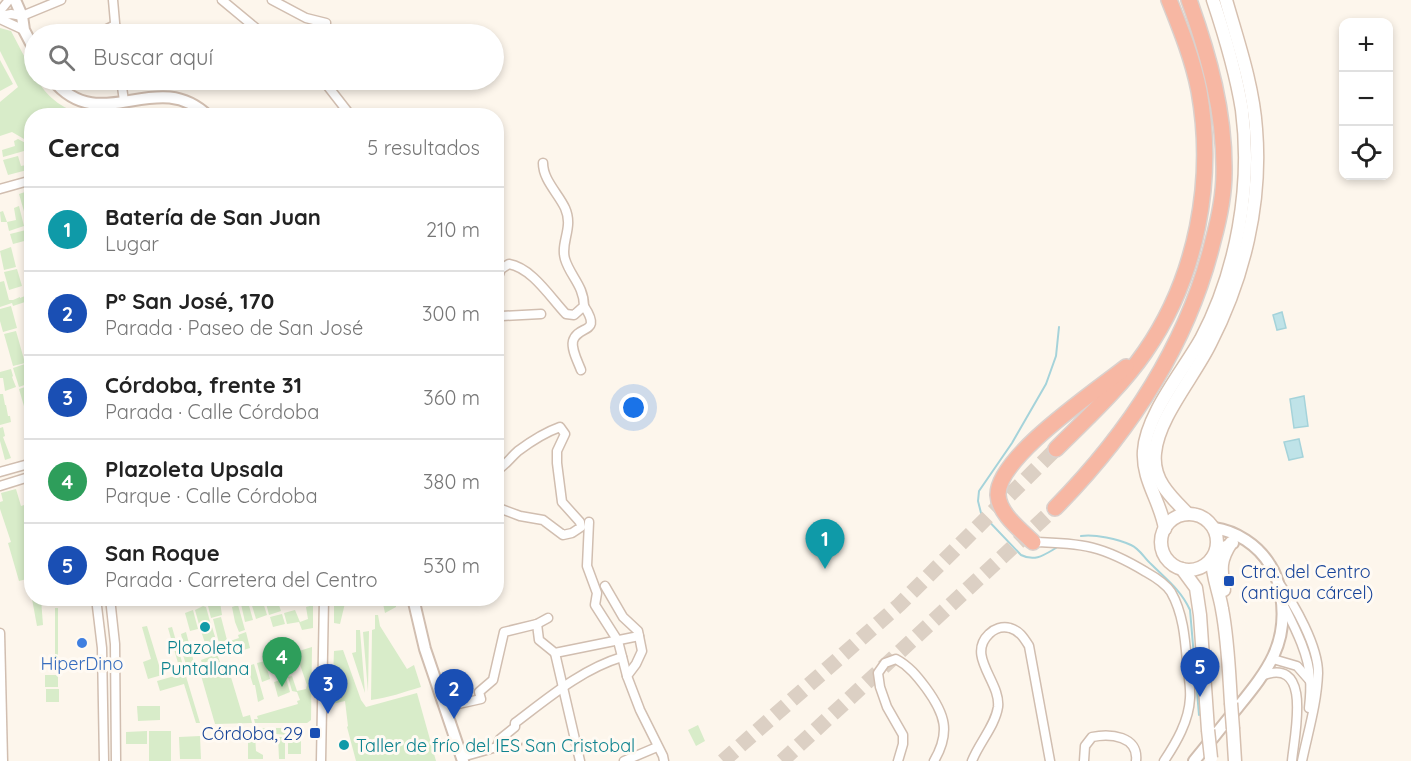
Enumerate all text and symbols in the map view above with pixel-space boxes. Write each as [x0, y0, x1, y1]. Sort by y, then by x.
map controls [1339, 18, 1393, 180]
button: + [1339, 18, 1393, 72]
search box [24, 24, 504, 90]
icon: search [45, 41, 78, 74]
text: Buscar aquí [93, 43, 213, 71]
button: − [1339, 72, 1393, 126]
button: locate [1339, 126, 1393, 180]
text: Cerca [48, 131, 120, 164]
text: 5 resultados [367, 135, 480, 160]
text: Batería de San Juan [105, 203, 321, 231]
text: 1 [64, 217, 71, 242]
text: 210 m [426, 217, 480, 242]
text: Lugar [105, 231, 159, 256]
text: Pº San José, 170 [105, 287, 274, 315]
text: 2 [62, 301, 73, 326]
text: 300 m [422, 301, 480, 326]
text: Parada · Paseo de San José [105, 315, 363, 340]
text: Córdoba, frente 31 [105, 371, 302, 399]
text: 3 [62, 385, 73, 410]
text: 360 m [423, 385, 480, 410]
your location [619, 393, 648, 422]
text: Parada · Calle Córdoba [105, 399, 319, 424]
text: Plazoleta Upsala [105, 455, 284, 483]
text: 4 [62, 469, 73, 494]
text: 380 m [423, 469, 480, 494]
text: Parque · Calle Córdoba [105, 483, 318, 508]
pin: 1 [806, 520, 844, 569]
text: San Roque [105, 539, 220, 567]
text: 5 [62, 553, 73, 578]
text: 530 m [423, 553, 480, 578]
place label: Ctra. del Centro (antigua cárcel) [1241, 560, 1373, 604]
text: Parada · Carretera del Centro [105, 567, 378, 592]
marker: Ctra. del Centro (antigua cárcel) [1222, 574, 1236, 588]
marker: Plazoleta Puntallana [198, 620, 212, 634]
marker: HiperDino [75, 636, 89, 650]
place label: Plazoleta Puntallana [161, 636, 249, 680]
pin: 4 [262, 638, 302, 687]
pin: 5 [1180, 648, 1220, 697]
place label: HiperDino [41, 652, 123, 675]
pin: 3 [308, 664, 348, 714]
pin: 2 [434, 670, 474, 719]
place label: Córdoba, 29 [202, 722, 303, 745]
marker: Córdoba, 29 [308, 726, 322, 740]
place label: Taller de frío del IES San Cristobal [356, 734, 635, 757]
marker: Taller de frío del IES San Cristobal [337, 738, 351, 752]

